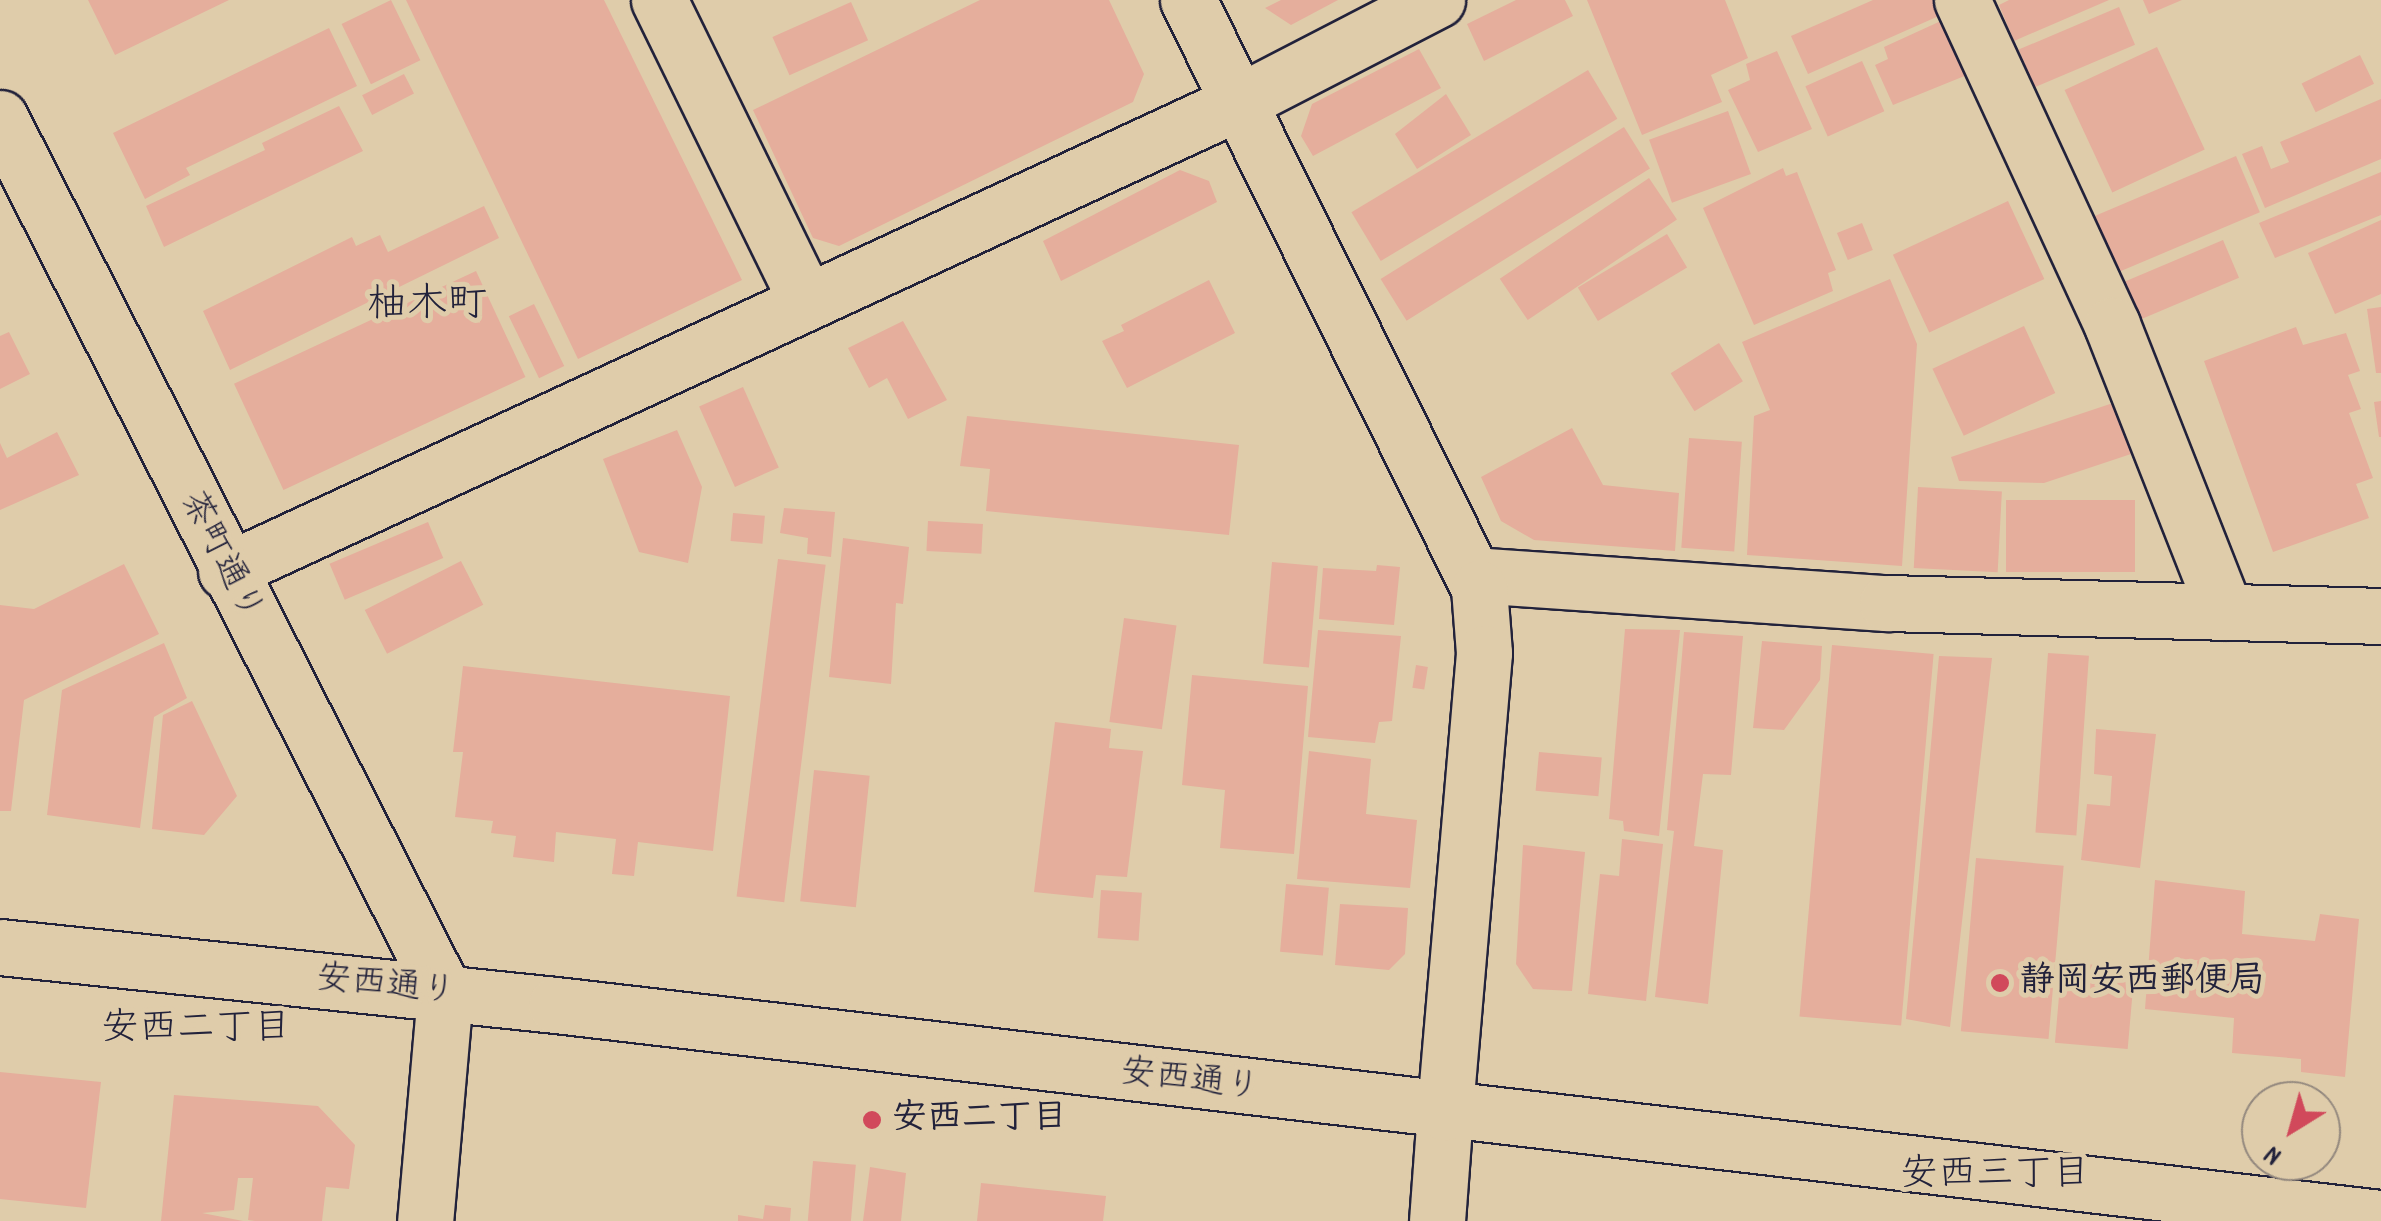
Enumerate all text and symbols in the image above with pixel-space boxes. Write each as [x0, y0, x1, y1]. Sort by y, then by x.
district label: 柚木町 [367, 284, 487, 332]
street label: 茶町通り [170, 485, 270, 629]
street label: 安西通り [314, 959, 458, 1015]
place label: 静岡安西郵便局 [2020, 962, 2265, 1004]
marker: 静岡安西郵便局 [1989, 972, 2011, 994]
district label: 安西二丁目 [101, 1008, 291, 1054]
street label: 安西通り [1118, 1053, 1262, 1111]
north arrow [2241, 1081, 2341, 1181]
place label: 安西二丁目 [892, 1099, 1067, 1141]
marker: 安西二丁目 [861, 1109, 883, 1131]
text: N [2257, 1133, 2292, 1174]
district label: 安西三丁目 [1900, 1154, 2090, 1200]

